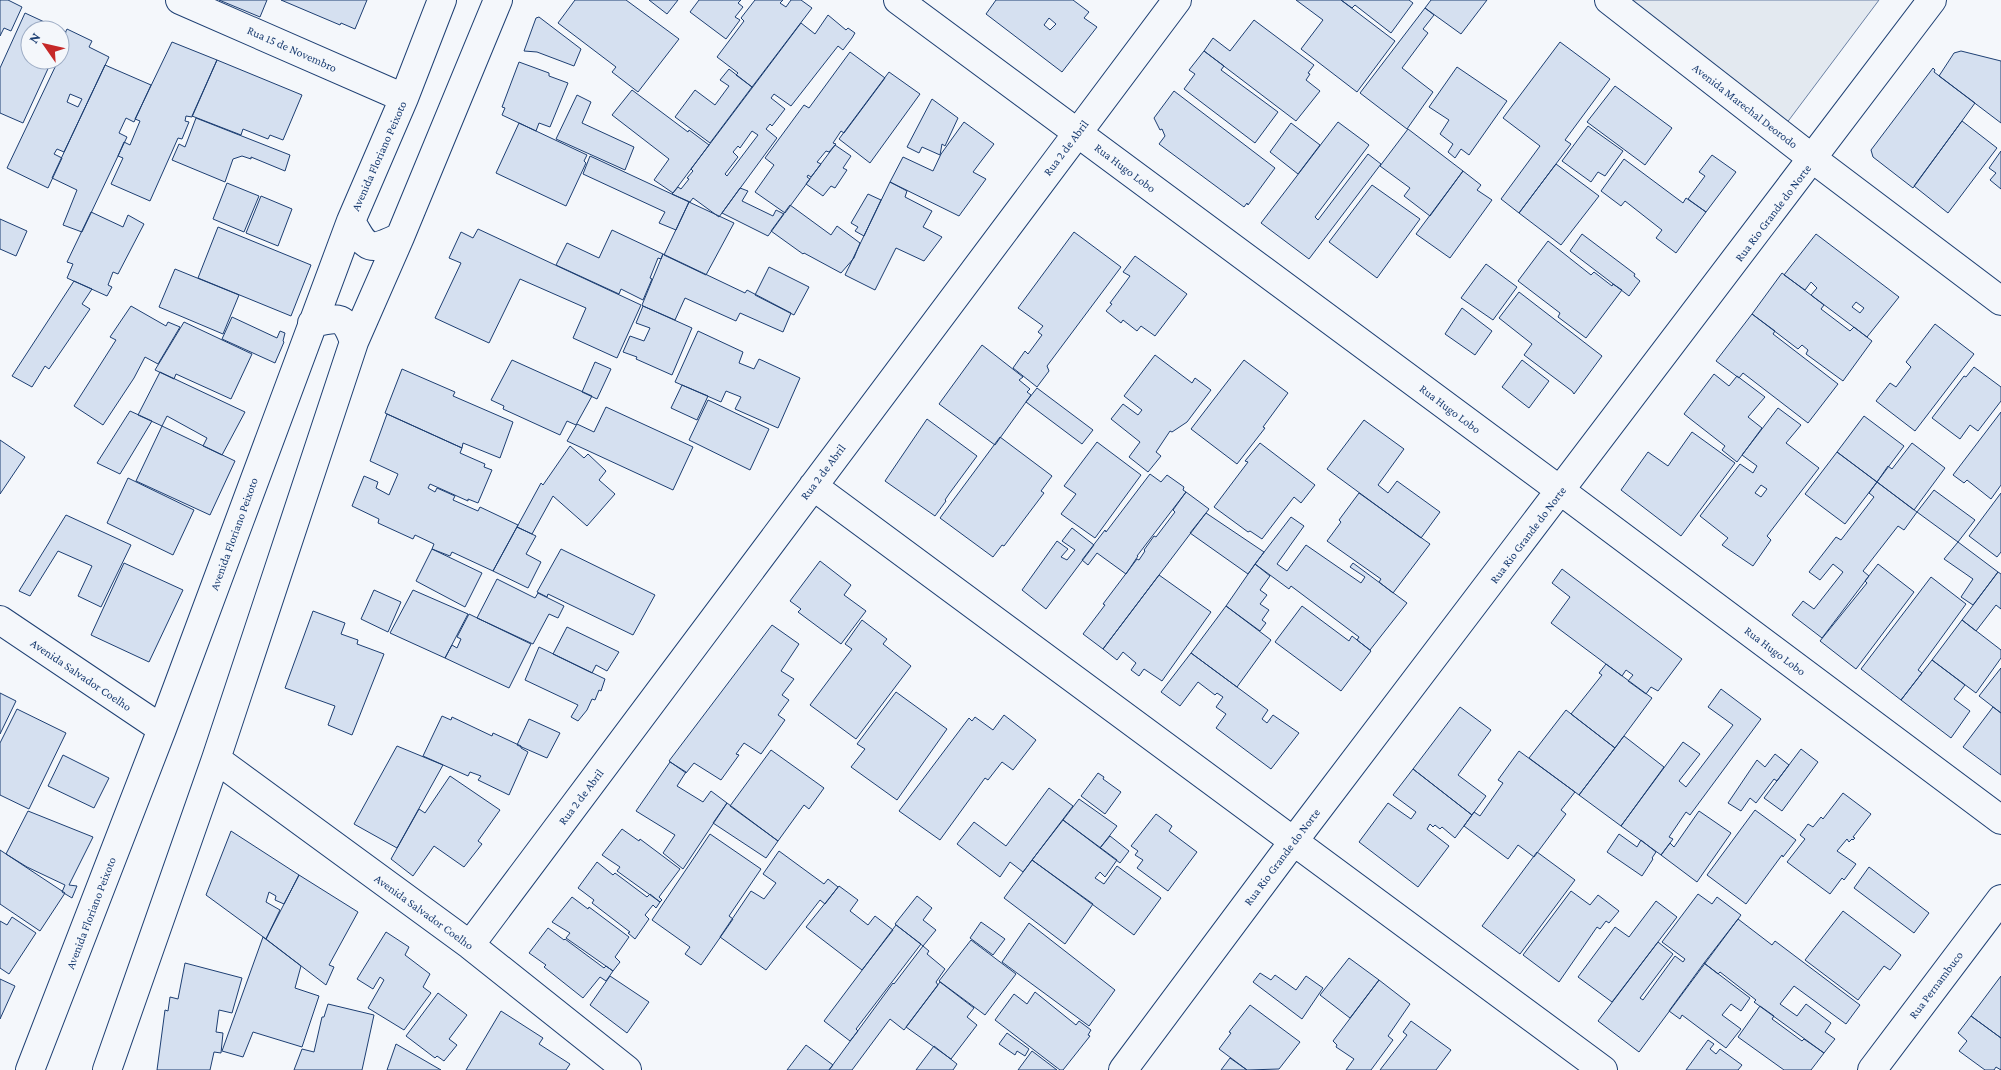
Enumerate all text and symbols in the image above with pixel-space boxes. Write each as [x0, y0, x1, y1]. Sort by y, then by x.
north arrow [20, 20, 70, 70]
street label: Rua 15 de Novembro [245, 23, 339, 75]
text: N [25, 29, 44, 46]
street label: Avenida Marechal Deorodo [1690, 61, 1800, 151]
street label: Avenida Floriano Peixoto [348, 99, 410, 213]
street label: Rua 2 de Abril [1041, 117, 1091, 179]
street label: Rua Hugo Lobo [1092, 140, 1158, 196]
street label: Rua Rio Grande do Norte [1732, 162, 1814, 264]
street label: Rua Hugo Lobo [1417, 381, 1483, 437]
street label: Rua 2 de Abril [798, 441, 848, 503]
street label: Avenida Floriano Peixoto [207, 476, 261, 592]
street label: Rua Rio Grande do Norte [1487, 484, 1569, 586]
street label: Rua Hugo Lobo [1742, 623, 1808, 679]
street label: Avenida Salvador Coelho [28, 636, 134, 714]
street label: Rua 2 de Abril [556, 766, 606, 828]
street label: Rua Rio Grande do Norte [1241, 806, 1323, 908]
street label: Avenida Floriano Peixoto [63, 855, 119, 971]
street label: Avenida Salvador Coelho [372, 871, 476, 953]
street label: Rua Pernambuco [1906, 948, 1966, 1022]

